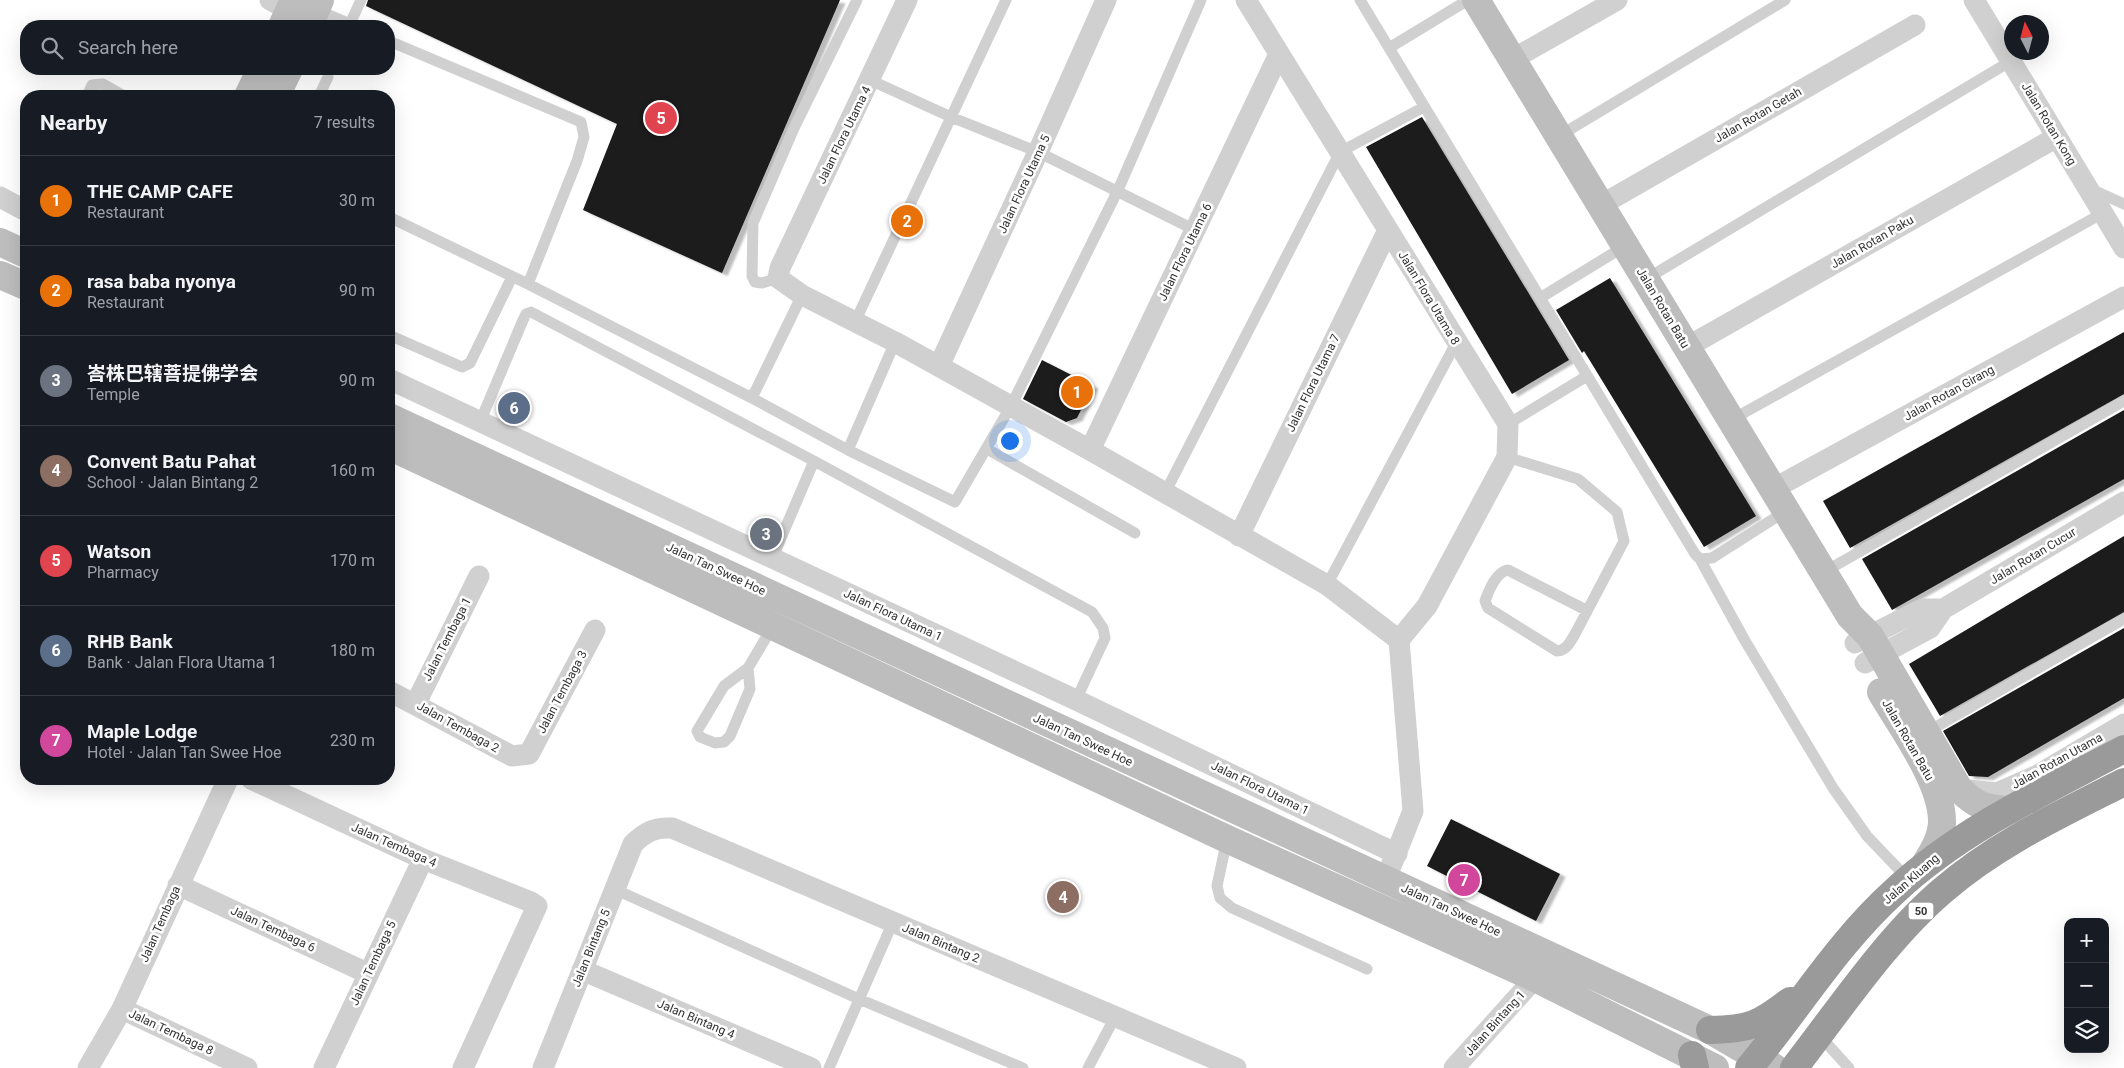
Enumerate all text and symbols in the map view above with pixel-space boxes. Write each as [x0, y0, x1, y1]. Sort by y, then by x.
north arrow [2004, 15, 2049, 60]
search box [20, 20, 395, 75]
icon: search [38, 34, 66, 62]
text: Search here [78, 36, 178, 59]
street label: Jalan Rotan Kong [2019, 80, 2079, 168]
street label: Jalan Flora Utama 4 [814, 84, 874, 186]
street label: Jalan Rotan Getah [1712, 84, 1804, 146]
pin: 5 [645, 99, 677, 137]
text: Nearby [40, 111, 107, 135]
text: 7 results [314, 113, 375, 132]
street label: Jalan Flora Utama 5 [995, 132, 1053, 235]
text: THE CAMP CAFE [87, 180, 233, 203]
text: 1 [51, 191, 61, 210]
text: 30 m [339, 191, 375, 210]
street label: Jalan Flora Utama 6 [1155, 201, 1215, 303]
pin: 2 [891, 202, 923, 240]
text: Restaurant [87, 203, 164, 222]
street label: Jalan Rotan Paku [1828, 213, 1916, 271]
street label: Jalan Flora Utama 8 [1395, 249, 1463, 348]
street label: Jalan Rotan Batu [1634, 265, 1692, 351]
text: rasa baba nyonya [87, 270, 236, 293]
text: 2 [51, 281, 61, 300]
text: 90 m [339, 281, 375, 300]
text: Restaurant [87, 293, 164, 312]
street label: Jalan Flora Utama 7 [1283, 332, 1343, 434]
text: 峇株巴辖菩提佛学会 [87, 362, 258, 385]
street label: Jalan Rotan Girang [1901, 362, 1997, 424]
text: 3 [51, 371, 61, 390]
text: 90 m [339, 371, 375, 390]
pin: 1 [1061, 373, 1093, 411]
text: Temple [87, 385, 140, 404]
pin: 6 [498, 389, 530, 427]
your location [997, 428, 1023, 454]
text: Convent Batu Pahat [87, 450, 256, 473]
text: 4 [51, 461, 61, 480]
text: 160 m [330, 461, 375, 480]
text: School · Jalan Bintang 2 [87, 473, 258, 492]
pin: 3 [750, 515, 782, 553]
street label: Jalan Rotan Cucur [1987, 525, 2079, 587]
text: Watson [87, 540, 151, 563]
street label: Jalan Tan Swee Hoe [664, 540, 768, 598]
text: 5 [51, 551, 61, 570]
text: 170 m [330, 551, 375, 570]
text: Pharmacy [87, 563, 159, 582]
street label: Jalan Flora Utama 1 [842, 586, 944, 644]
street label: Jalan Tembaga 1 [420, 595, 474, 683]
text: RHB Bank [87, 630, 173, 653]
text: 6 [51, 641, 61, 660]
text: 180 m [330, 641, 375, 660]
street label: Jalan Tembaga 3 [534, 648, 590, 736]
text: Bank · Jalan Flora Utama 1 [87, 653, 277, 672]
street label: Jalan Rotan Batu [1879, 697, 1937, 783]
street label: Jalan Tembaga 2 [415, 699, 502, 755]
street label: Jalan Tan Swee Hoe [1031, 711, 1135, 769]
text: Maple Lodge [87, 720, 197, 743]
street label: Jalan Rotan Utama [2009, 730, 2105, 792]
text: 7 [51, 731, 61, 750]
text: 230 m [330, 731, 375, 750]
text: Hotel · Jalan Tan Swee Hoe [87, 743, 282, 762]
street label: Jalan Flora Utama 1 [1209, 758, 1311, 818]
street label: Jalan Tembaga 4 [349, 820, 439, 870]
street label: Jalan Kluang [1880, 851, 1942, 907]
pin: 7 [1448, 861, 1480, 899]
pin: 4 [1047, 878, 1079, 916]
street label: Jalan Tan Swee Hoe [1399, 881, 1503, 939]
street label: Jalan Tembaga [137, 884, 183, 964]
road number: 50 [1908, 902, 1934, 919]
street label: Jalan Tembaga 6 [228, 903, 318, 955]
street label: Jalan Bintang 5 [569, 907, 613, 989]
street label: Jalan Tembaga 5 [347, 918, 399, 1008]
map controls [2064, 918, 2109, 1053]
button: + [2064, 918, 2109, 963]
street label: Jalan Bintang 2 [900, 920, 982, 966]
button: − [2064, 963, 2109, 1008]
street label: Jalan Bintang 1 [1462, 988, 1528, 1058]
street label: Jalan Bintang 4 [655, 996, 737, 1042]
street label: Jalan Tembaga 8 [126, 1006, 216, 1058]
button: layers [2064, 1008, 2109, 1053]

